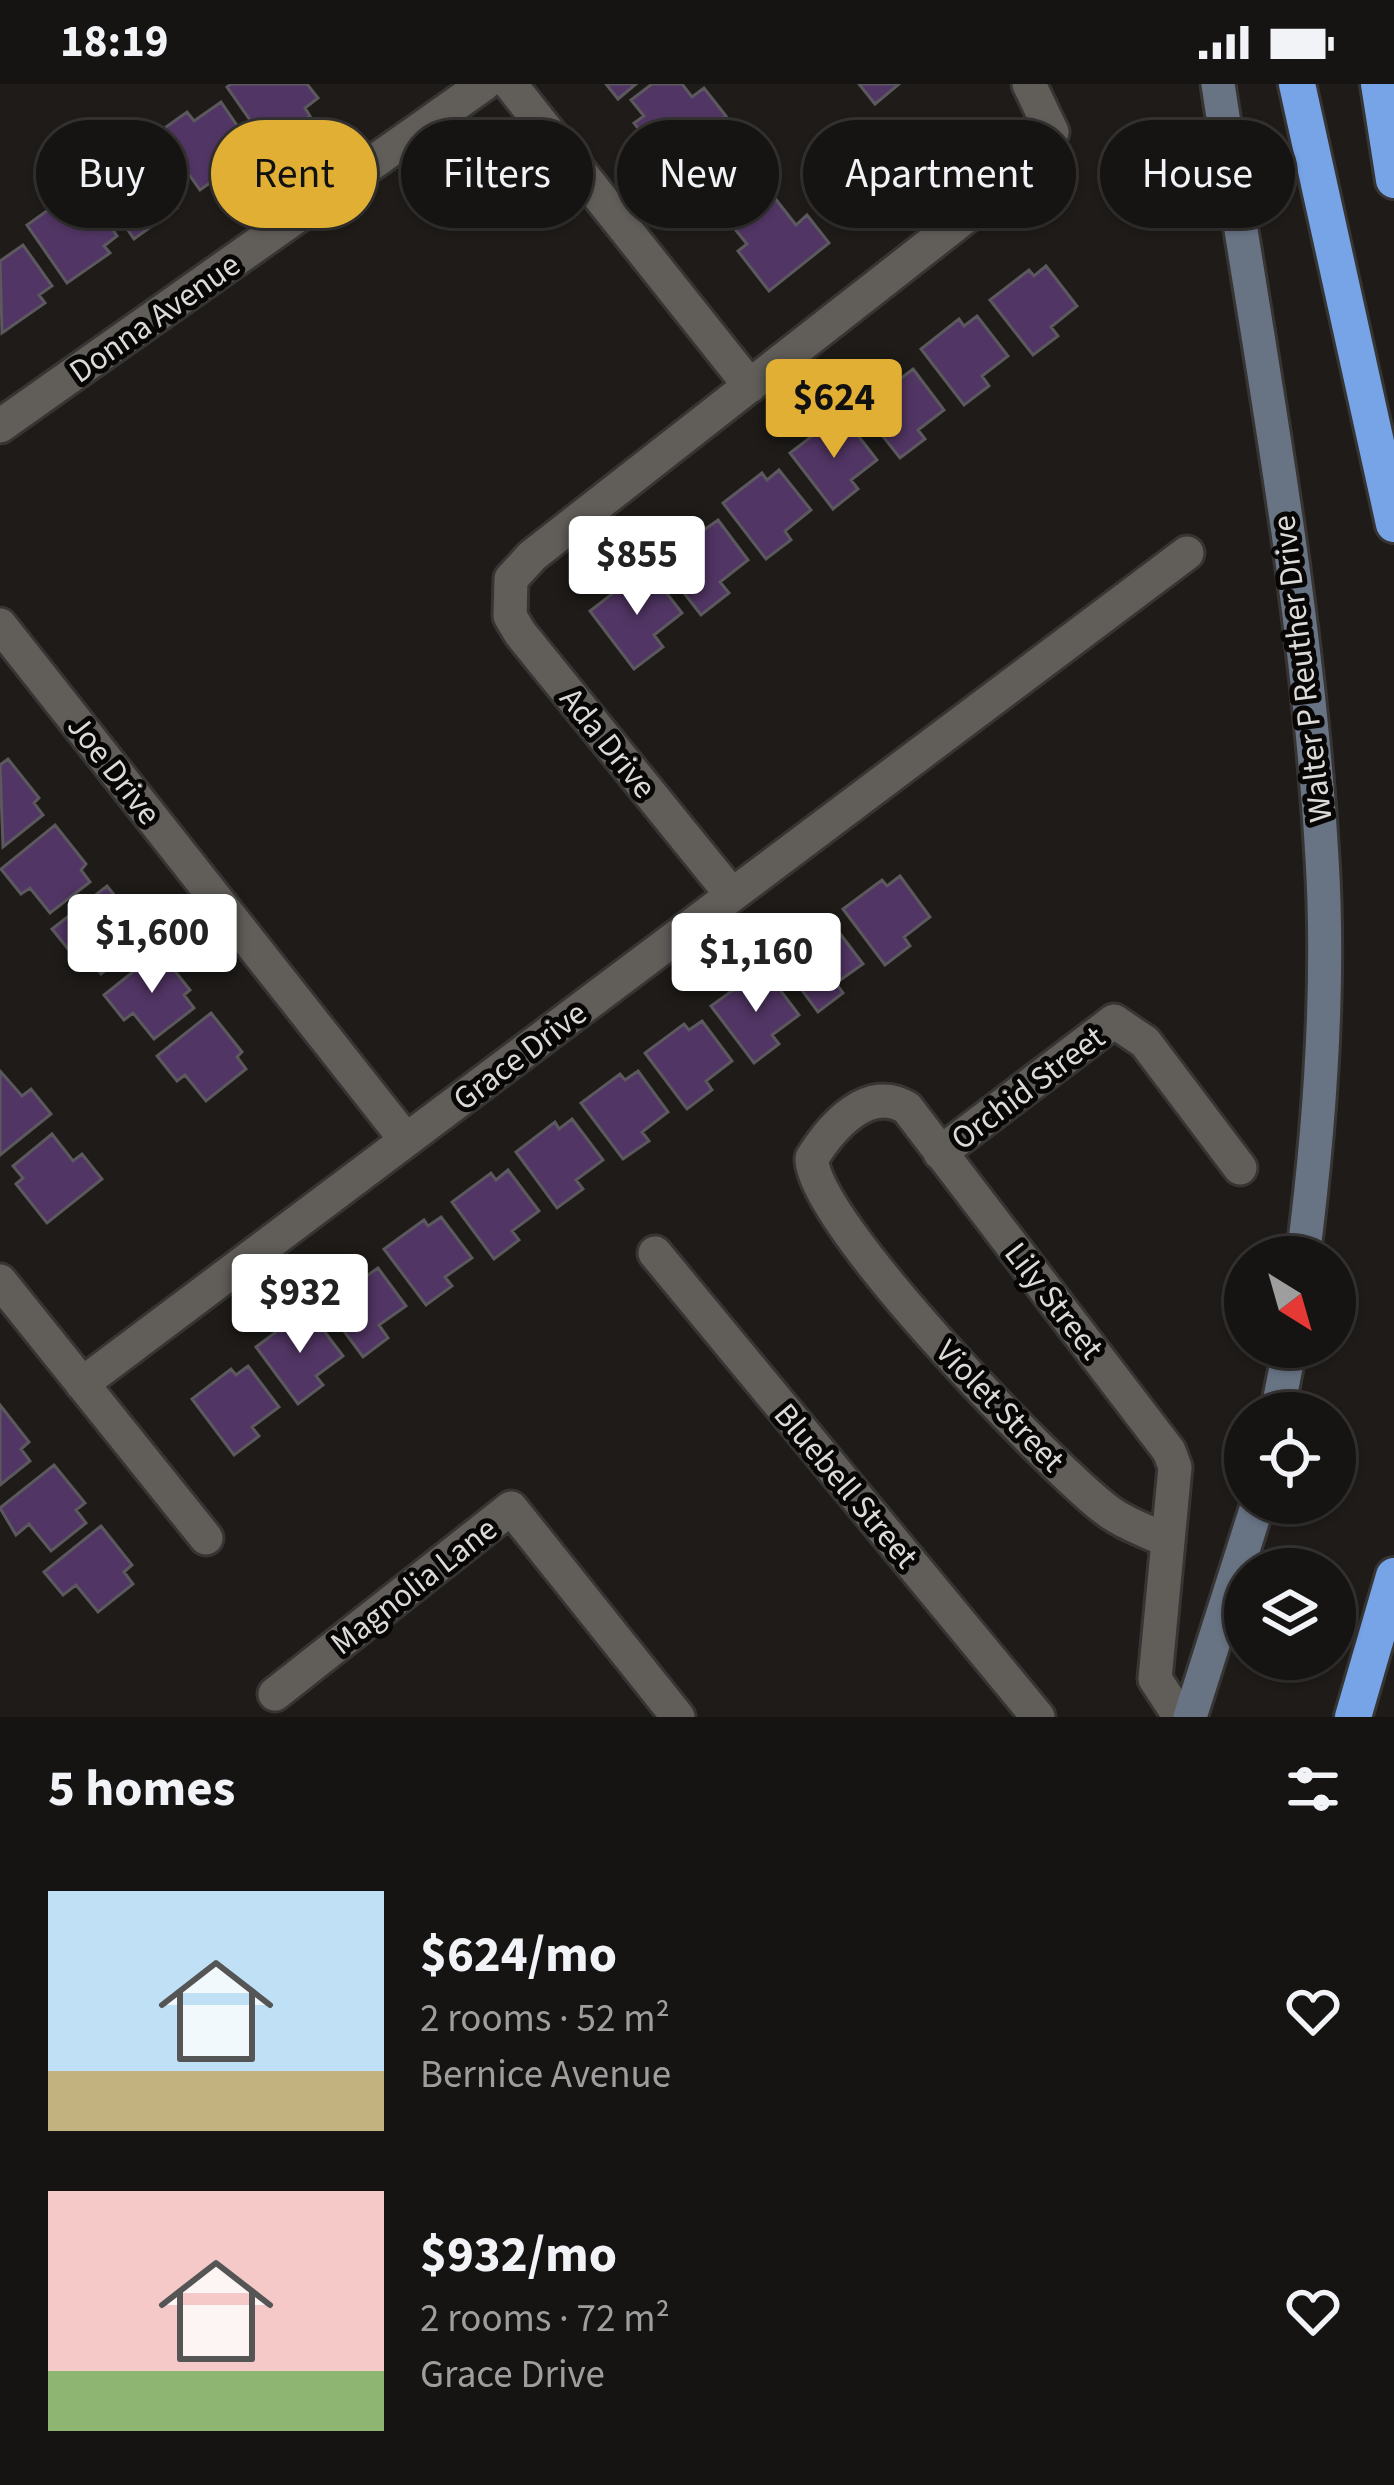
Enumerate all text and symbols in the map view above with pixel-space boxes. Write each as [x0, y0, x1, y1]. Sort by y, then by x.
text: 18:19 [60, 10, 169, 74]
chip: Buy [36, 120, 187, 228]
chip: Rent [211, 120, 377, 228]
chip: Filters [401, 120, 593, 228]
chip: New [617, 120, 779, 228]
chip: Apartment [803, 120, 1076, 228]
chip: House [1100, 120, 1295, 228]
street label: Donna Avenue [60, 242, 250, 395]
pin: $624 [763, 359, 905, 461]
text: $624 [793, 370, 875, 426]
street label: Walter P Reuther Drive [1260, 513, 1345, 825]
pin: $855 [566, 516, 708, 618]
text: $855 [596, 527, 678, 583]
street label: Ada Drive [548, 677, 667, 809]
street label: Joe Drive [56, 705, 172, 835]
pin: $1,600 [54, 894, 250, 996]
text: $1,600 [95, 905, 209, 961]
pin: $1,160 [658, 913, 854, 1015]
text: $1,160 [699, 924, 813, 980]
street label: Grace Drive [443, 990, 597, 1122]
street label: Orchid Street [941, 1015, 1115, 1162]
street label: Lily Street [993, 1232, 1115, 1369]
north arrow [1224, 1236, 1356, 1368]
map controls [1224, 1236, 1356, 1680]
pin: $932 [229, 1254, 371, 1356]
text: $932 [259, 1265, 341, 1321]
street label: Violet Street [925, 1329, 1075, 1483]
button: locate [1224, 1392, 1356, 1524]
street label: Bluebell Street [763, 1393, 929, 1579]
street label: Magnolia Lane [321, 1506, 507, 1666]
button: layers [1224, 1548, 1356, 1680]
text: 5 homes [48, 1753, 235, 1825]
icon: filters [1280, 1756, 1346, 1822]
text: $624/mo [420, 1919, 617, 1991]
icon: home [144, 1939, 288, 2083]
icon: heart [1280, 1978, 1346, 2044]
text: 2 rooms · 52 m² [420, 1991, 670, 2047]
text: Bernice Avenue [420, 2047, 671, 2103]
text: $932/mo [420, 2219, 617, 2291]
icon: home [144, 2239, 288, 2383]
icon: heart [1280, 2278, 1346, 2344]
text: 2 rooms · 72 m² [420, 2291, 670, 2347]
text: Grace Drive [420, 2347, 605, 2403]

